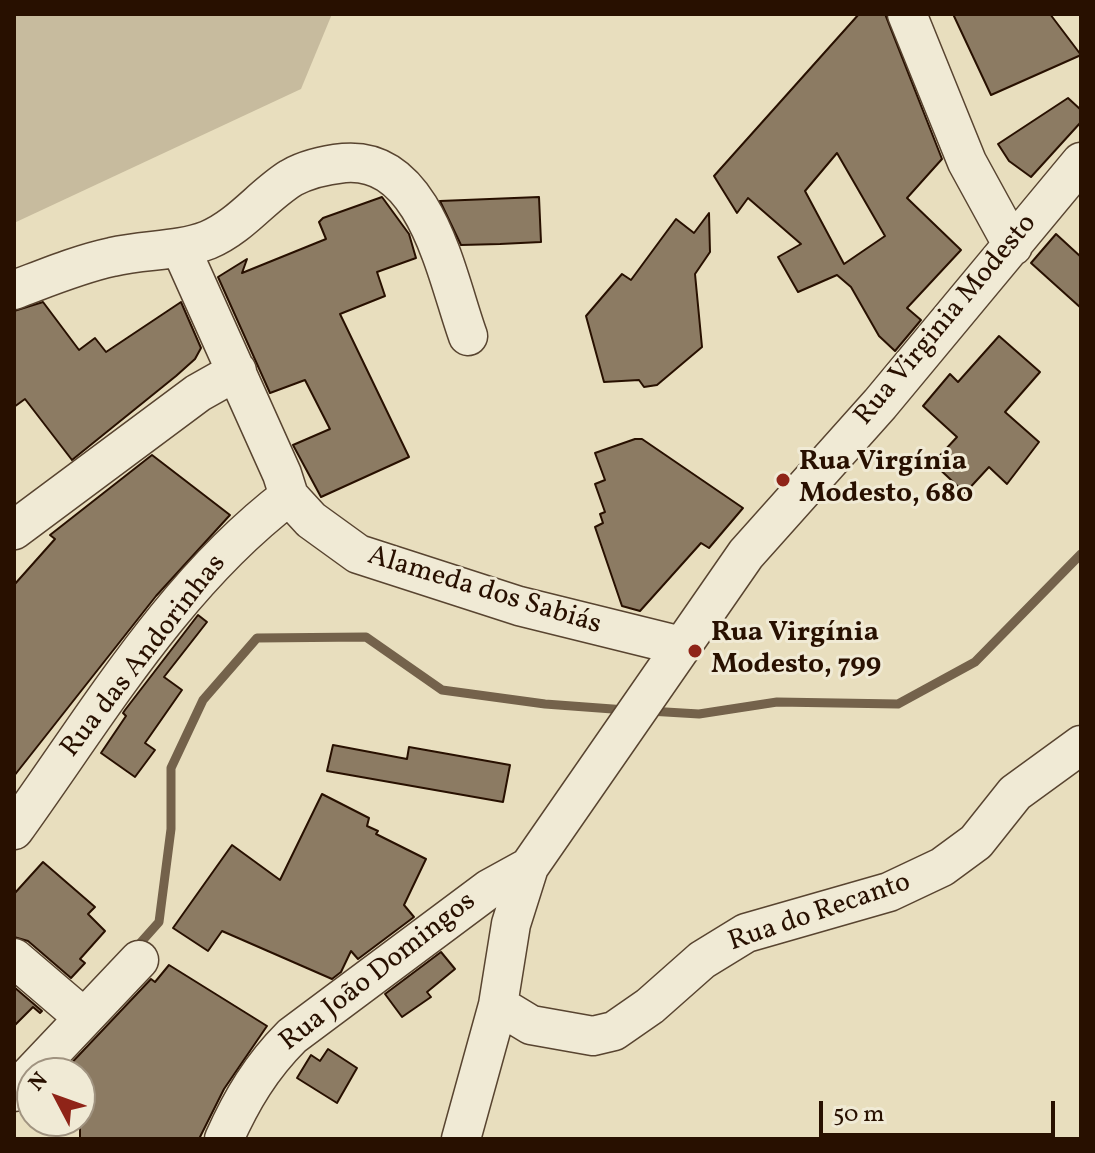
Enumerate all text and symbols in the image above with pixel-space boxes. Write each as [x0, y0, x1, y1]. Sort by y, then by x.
street label: Rua Virginia Modesto [849, 208, 1045, 434]
place label: Rua Virgínia Modesto, 680 [799, 447, 973, 513]
marker: Rua Virgínia Modesto, 680 [774, 471, 792, 489]
street label: Alameda dos Sabiás [363, 540, 605, 644]
street label: Rua das Andorinhas [55, 549, 235, 765]
place label: Rua Virgínia Modesto, 799 [711, 618, 881, 684]
marker: Rua Virgínia Modesto, 799 [686, 642, 704, 660]
street label: Rua do Recanto [725, 867, 915, 961]
street label: Rua João Domingos [274, 886, 484, 1060]
north arrow [16, 1057, 96, 1137]
text: N [22, 1066, 56, 1098]
scale bar [823, 1085, 1059, 1135]
text: 50 m [833, 1098, 885, 1132]

